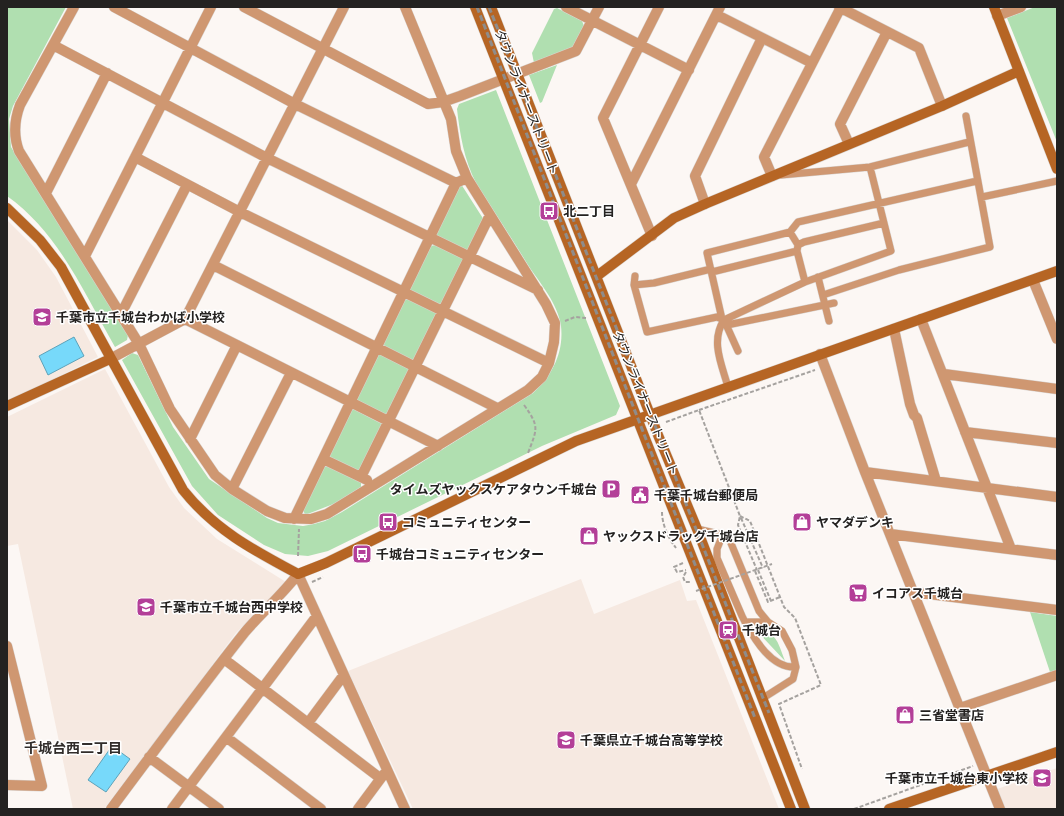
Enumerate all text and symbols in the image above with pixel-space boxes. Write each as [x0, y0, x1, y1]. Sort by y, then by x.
street label: タウンライナーストリート [491, 26, 564, 178]
bus stop icon: 北二丁目 [538, 200, 560, 222]
place label: 北二丁目 [563, 201, 615, 220]
school or university icon: 千葉市立千城台わかば小学校 [31, 306, 53, 328]
place label: 千葉市立千城台わかば小学校 [56, 307, 225, 326]
street label: タウンライナーストリート [609, 327, 684, 478]
parking icon: タイムズヤックスケアタウン千城台 [600, 478, 622, 500]
place label: タイムズヤックスケアタウン千城台 [390, 479, 597, 498]
public building icon: 千葉千城台郵便局 [629, 484, 651, 506]
place label: 千葉千城台郵便局 [654, 485, 758, 504]
bus stop icon: コミュニティセンター [377, 511, 399, 533]
shop icon: ヤマダデンキ [791, 511, 813, 533]
place label: コミュニティセンター [402, 512, 531, 531]
place label: ヤマダデンキ [816, 512, 894, 531]
shop icon: ヤックスドラッグ千城台店 [578, 525, 600, 547]
place label: ヤックスドラッグ千城台店 [603, 526, 759, 545]
bus stop icon: 千城台コミュニティセンター [351, 543, 373, 565]
place label: 千城台コミュニティセンター [376, 544, 544, 563]
supermarket icon: イコアス千城台 [847, 582, 869, 604]
place label: イコアス千城台 [872, 583, 963, 602]
school or university icon: 千葉市立千城台西中学校 [135, 596, 157, 618]
place label: 千葉市立千城台西中学校 [160, 597, 303, 616]
station icon: 千城台 [717, 619, 739, 641]
place label: 千城台 [742, 620, 781, 639]
shop icon: 三省堂書店 [894, 704, 916, 726]
place label: 三省堂書店 [919, 705, 984, 724]
school or university icon: 千葉県立千城台高等学校 [555, 729, 577, 751]
place label: 千葉県立千城台高等学校 [580, 730, 723, 749]
district label: 千城台西二丁目 [24, 737, 122, 757]
school or university icon: 千葉市立千城台東小学校 [1031, 767, 1053, 789]
place label: 千葉市立千城台東小学校 [885, 768, 1028, 787]

